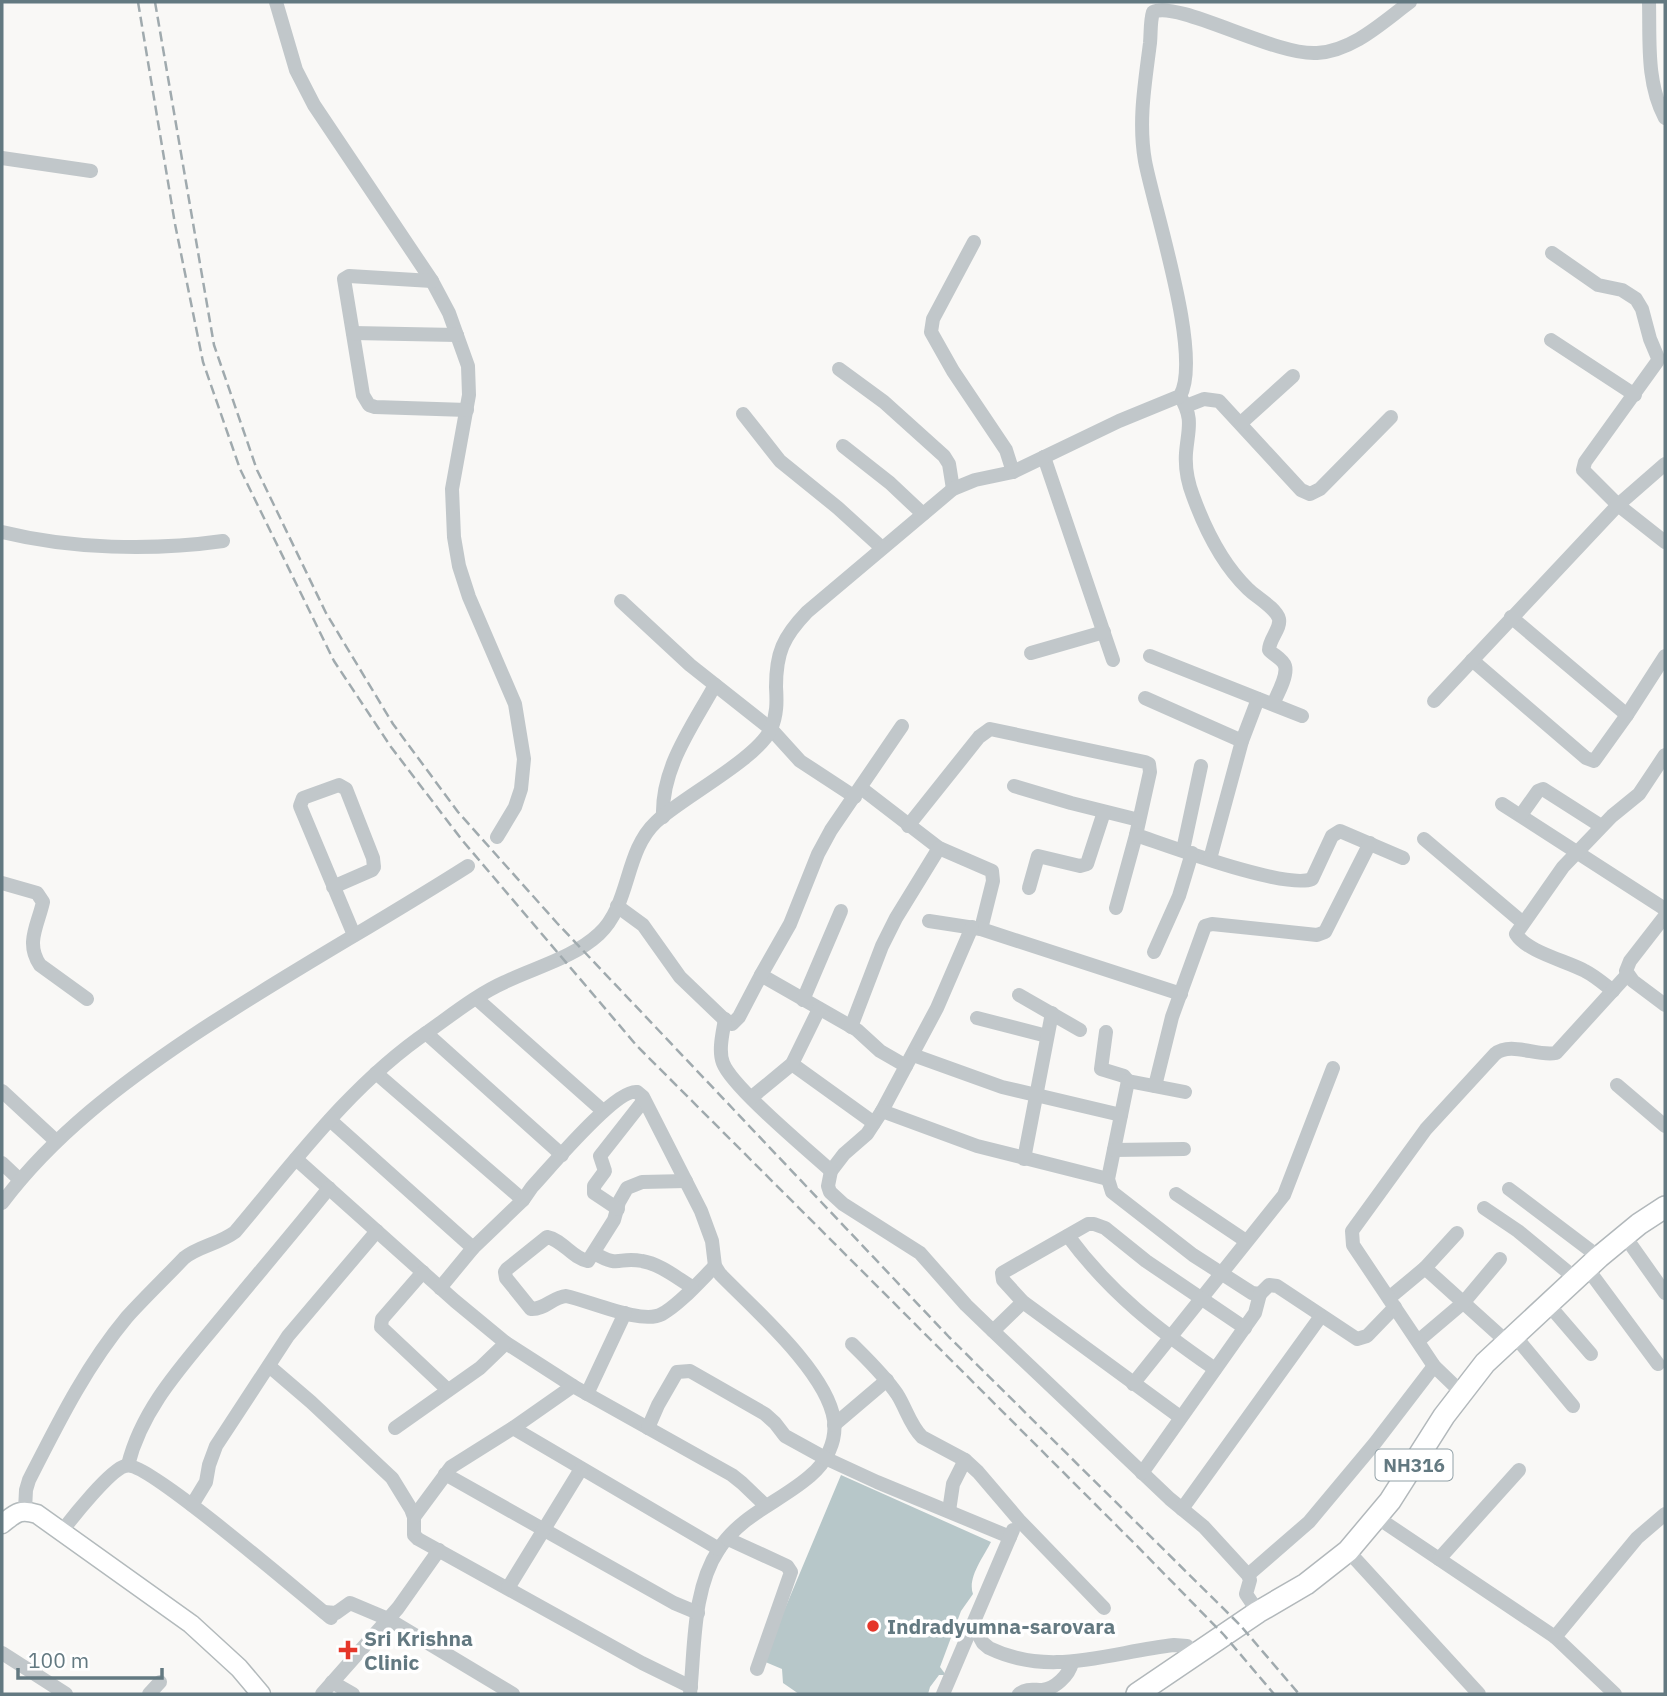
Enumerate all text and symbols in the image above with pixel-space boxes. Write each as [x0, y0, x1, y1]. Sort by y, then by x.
road number: NH316 [1376, 1450, 1452, 1480]
place label: Indradyumna-sarovara [887, 1612, 1116, 1640]
marker: Indradyumna-sarovara [865, 1618, 881, 1634]
place label: Sri Krishna Clinic [364, 1624, 473, 1676]
scale bar [18, 1636, 161, 1680]
marker: Sri Krishna Clinic [338, 1640, 358, 1660]
text: 100 m [28, 1646, 89, 1674]

